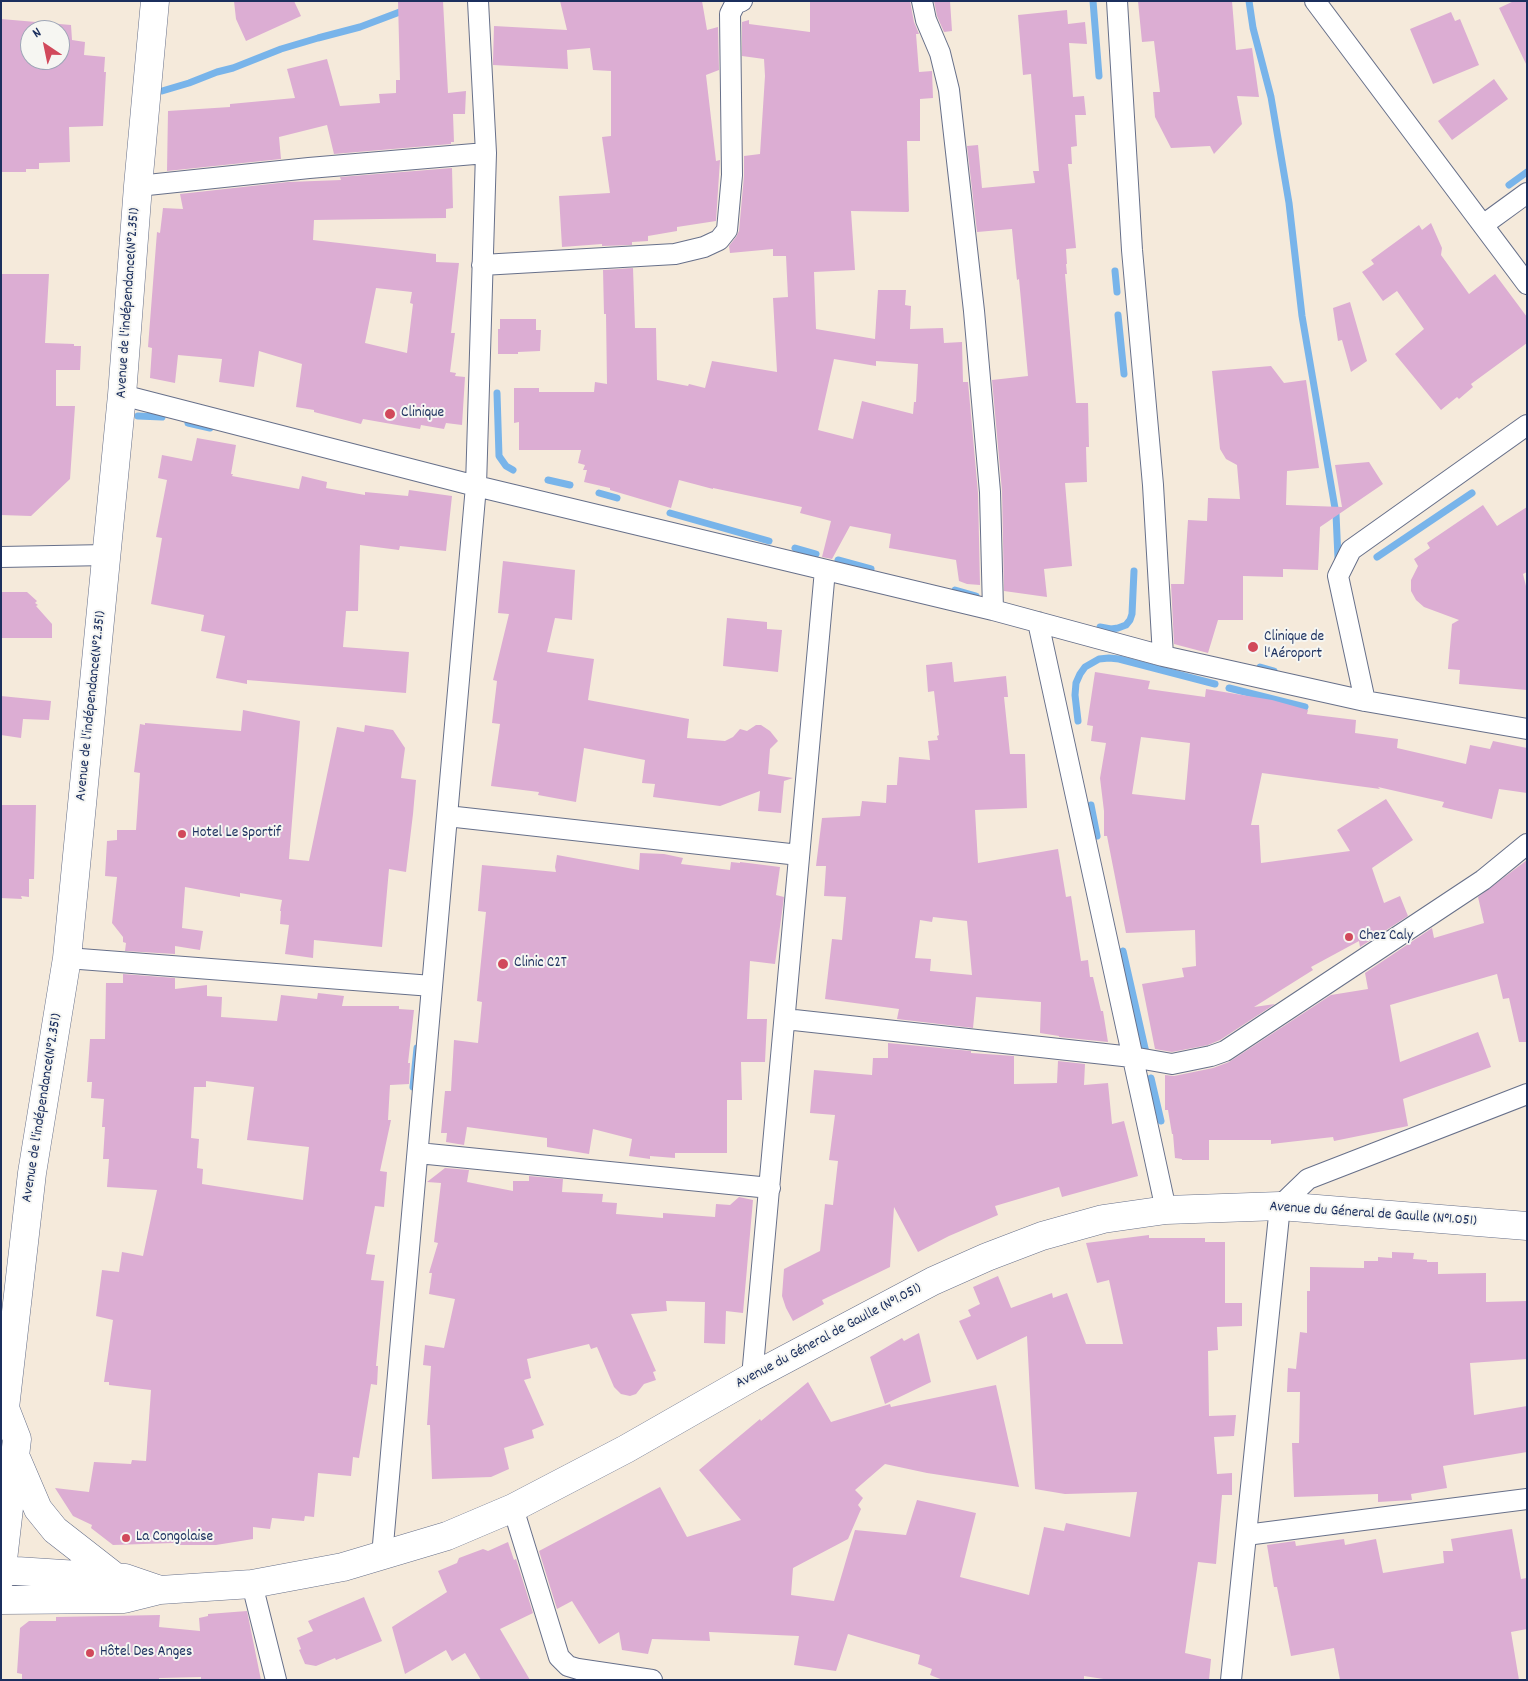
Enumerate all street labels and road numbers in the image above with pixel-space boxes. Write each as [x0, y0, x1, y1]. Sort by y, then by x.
street label: Avenue de l'indépendance(N°2.351) [113, 207, 145, 399]
street label: Avenue de l'indépendance(N°2.351) [73, 610, 111, 802]
street label: Avenue de l'indépendance(N°2.351) [19, 1012, 67, 1204]
street label: Avenue du Géneral de Gaulle (N°1.051) [1269, 1199, 1477, 1231]
street label: Avenue du Géneral de Gaulle (N°1.051) [733, 1280, 925, 1394]

